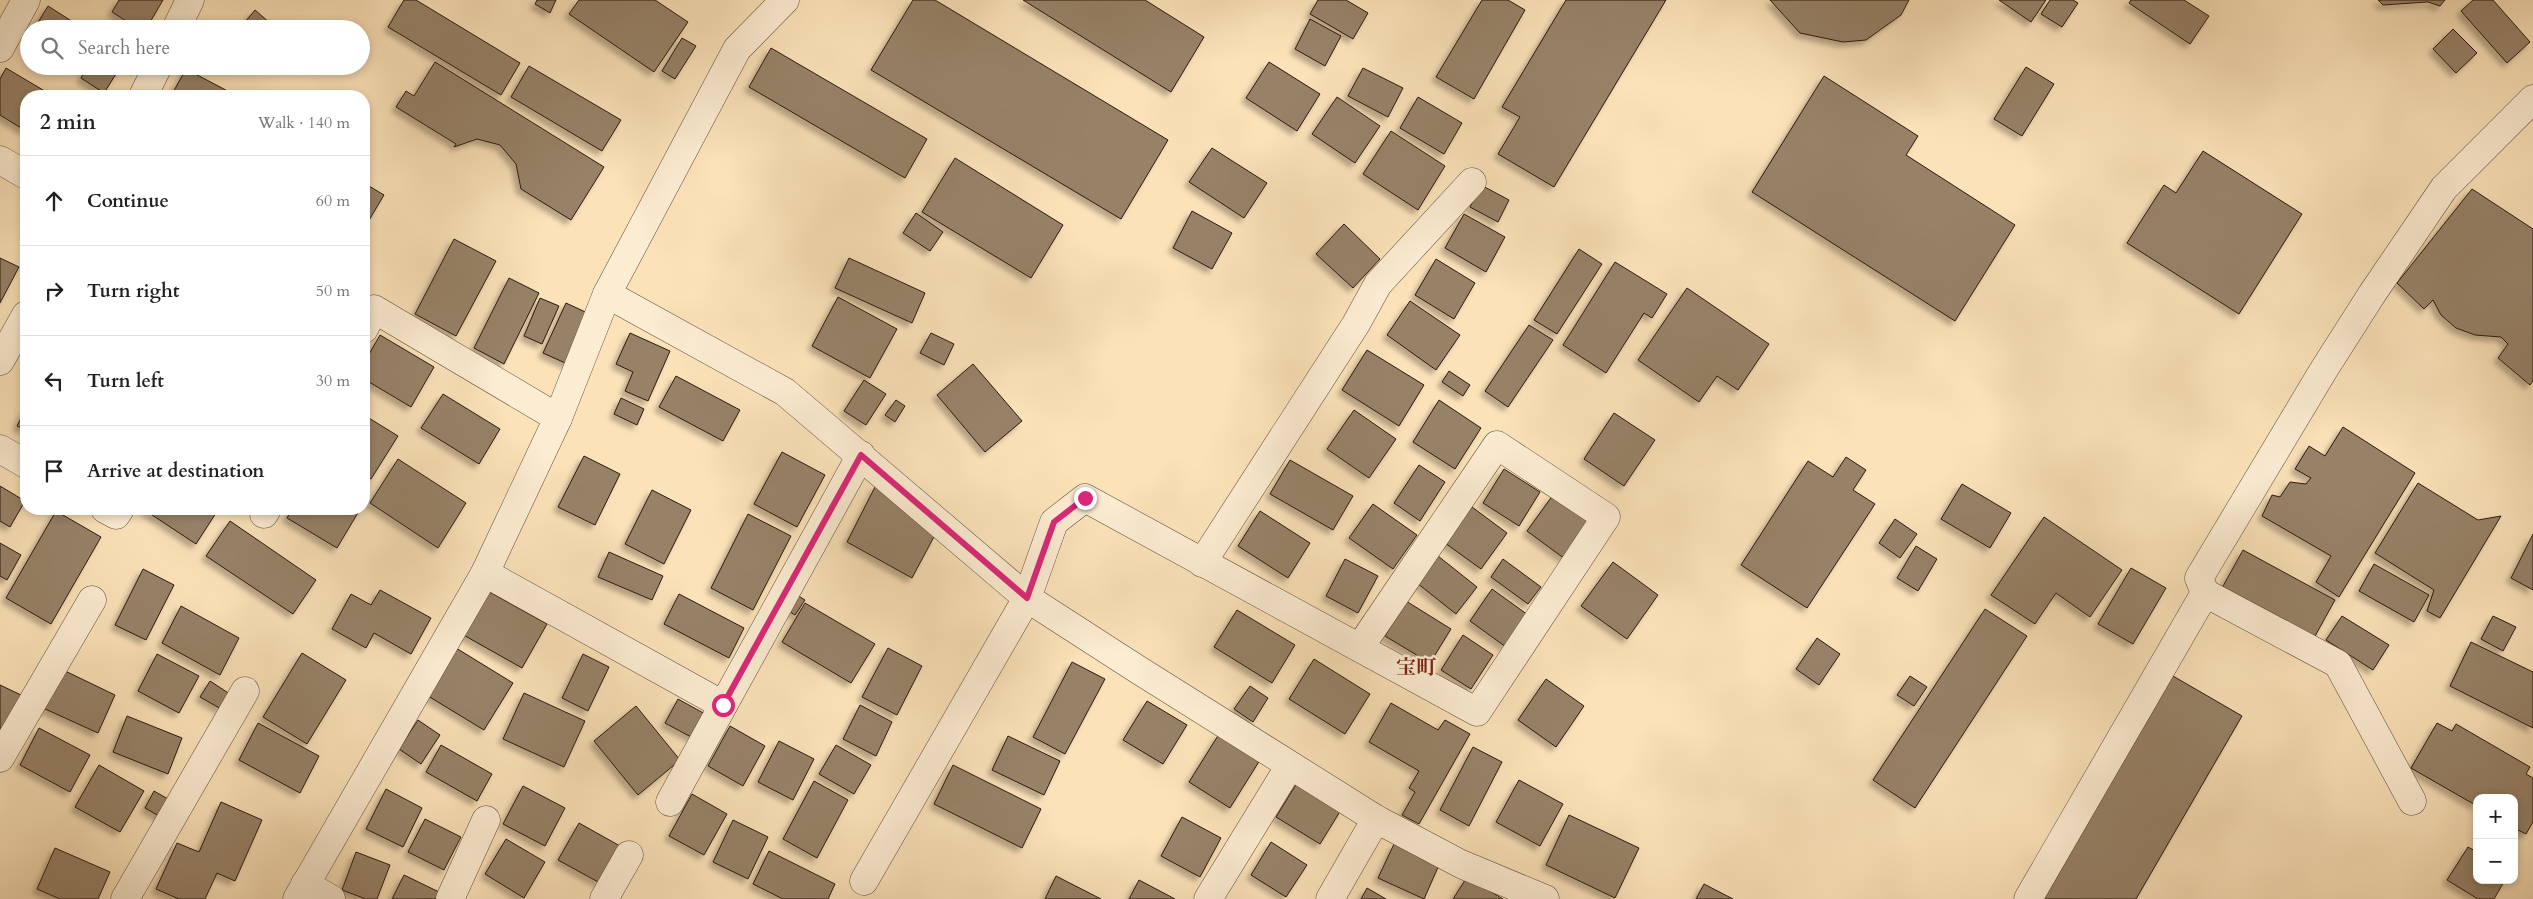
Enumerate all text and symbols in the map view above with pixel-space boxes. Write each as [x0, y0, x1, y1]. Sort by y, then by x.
search box [20, 20, 370, 75]
icon: search [38, 34, 66, 62]
text: Search here [78, 35, 170, 61]
text: 2 min [40, 108, 96, 137]
text: Walk · 140 m [258, 112, 350, 134]
icon: ahead [40, 187, 68, 215]
text: Continue [87, 188, 169, 214]
text: 60 m [316, 190, 350, 212]
icon: right [40, 277, 68, 305]
text: Turn right [87, 278, 179, 304]
text: 50 m [316, 280, 350, 302]
icon: left [40, 367, 68, 395]
text: Turn left [87, 368, 164, 394]
text: 30 m [316, 370, 350, 392]
icon: arrive [40, 457, 68, 485]
text: Arrive at destination [87, 458, 264, 484]
route end [1074, 487, 1097, 510]
district label: 宝町 [1396, 654, 1437, 681]
route start [712, 694, 735, 717]
map controls [2473, 794, 2518, 884]
button: + [2473, 794, 2518, 839]
button: − [2473, 839, 2518, 884]

